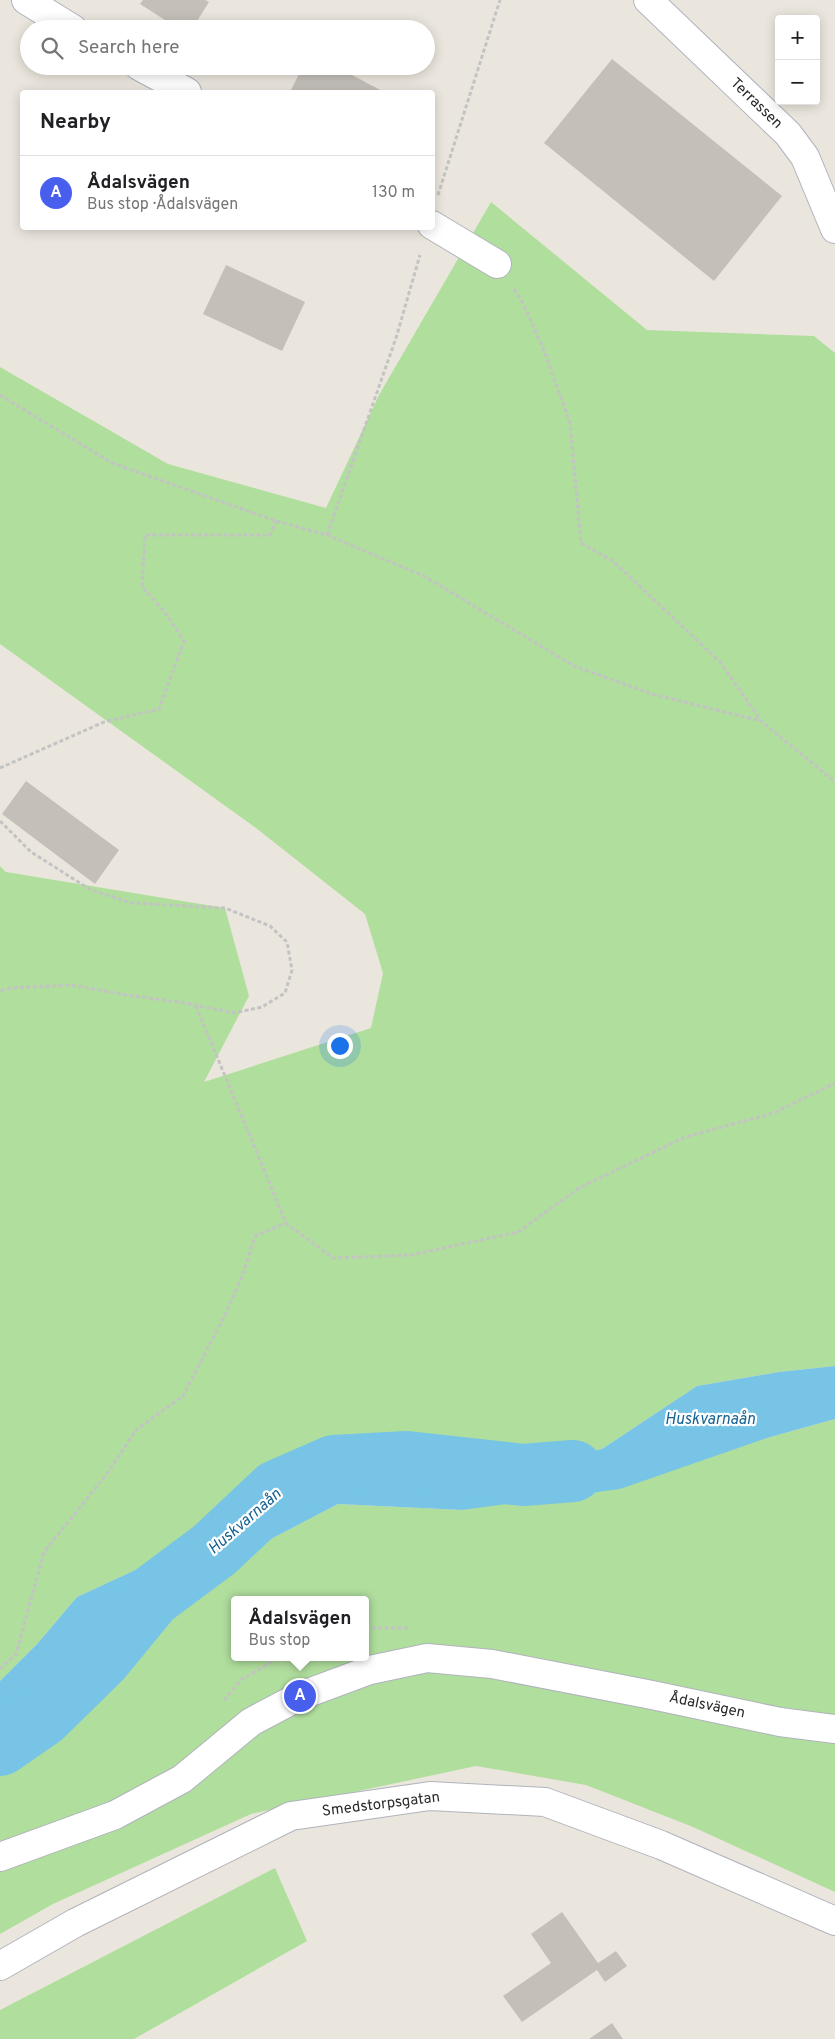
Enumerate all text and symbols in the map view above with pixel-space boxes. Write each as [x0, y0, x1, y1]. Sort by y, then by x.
map controls [775, 15, 820, 105]
button: + [775, 15, 820, 60]
search box [20, 20, 435, 75]
icon: search [38, 34, 66, 62]
text: Search here [78, 36, 180, 60]
button: − [775, 60, 820, 105]
street label: Terrassen [726, 74, 786, 134]
text: Nearby [40, 109, 111, 136]
text: Ådalsvägen [87, 171, 190, 195]
text: A [50, 183, 62, 203]
text: 130 m [372, 183, 415, 203]
text: Bus stop · Ådalsvägen [87, 195, 238, 215]
your location [327, 1033, 353, 1059]
water label: Huskvarnaån [665, 1410, 756, 1430]
water label: Huskvarnaån [204, 1485, 286, 1559]
popup [231, 1596, 369, 1661]
text: Ådalsvägen [249, 1607, 351, 1631]
text: Bus stop [249, 1631, 310, 1651]
pin: A [284, 1677, 316, 1715]
street label: Ådalsvägen [667, 1689, 747, 1723]
street label: Smedstorpsgatan [321, 1788, 441, 1822]

